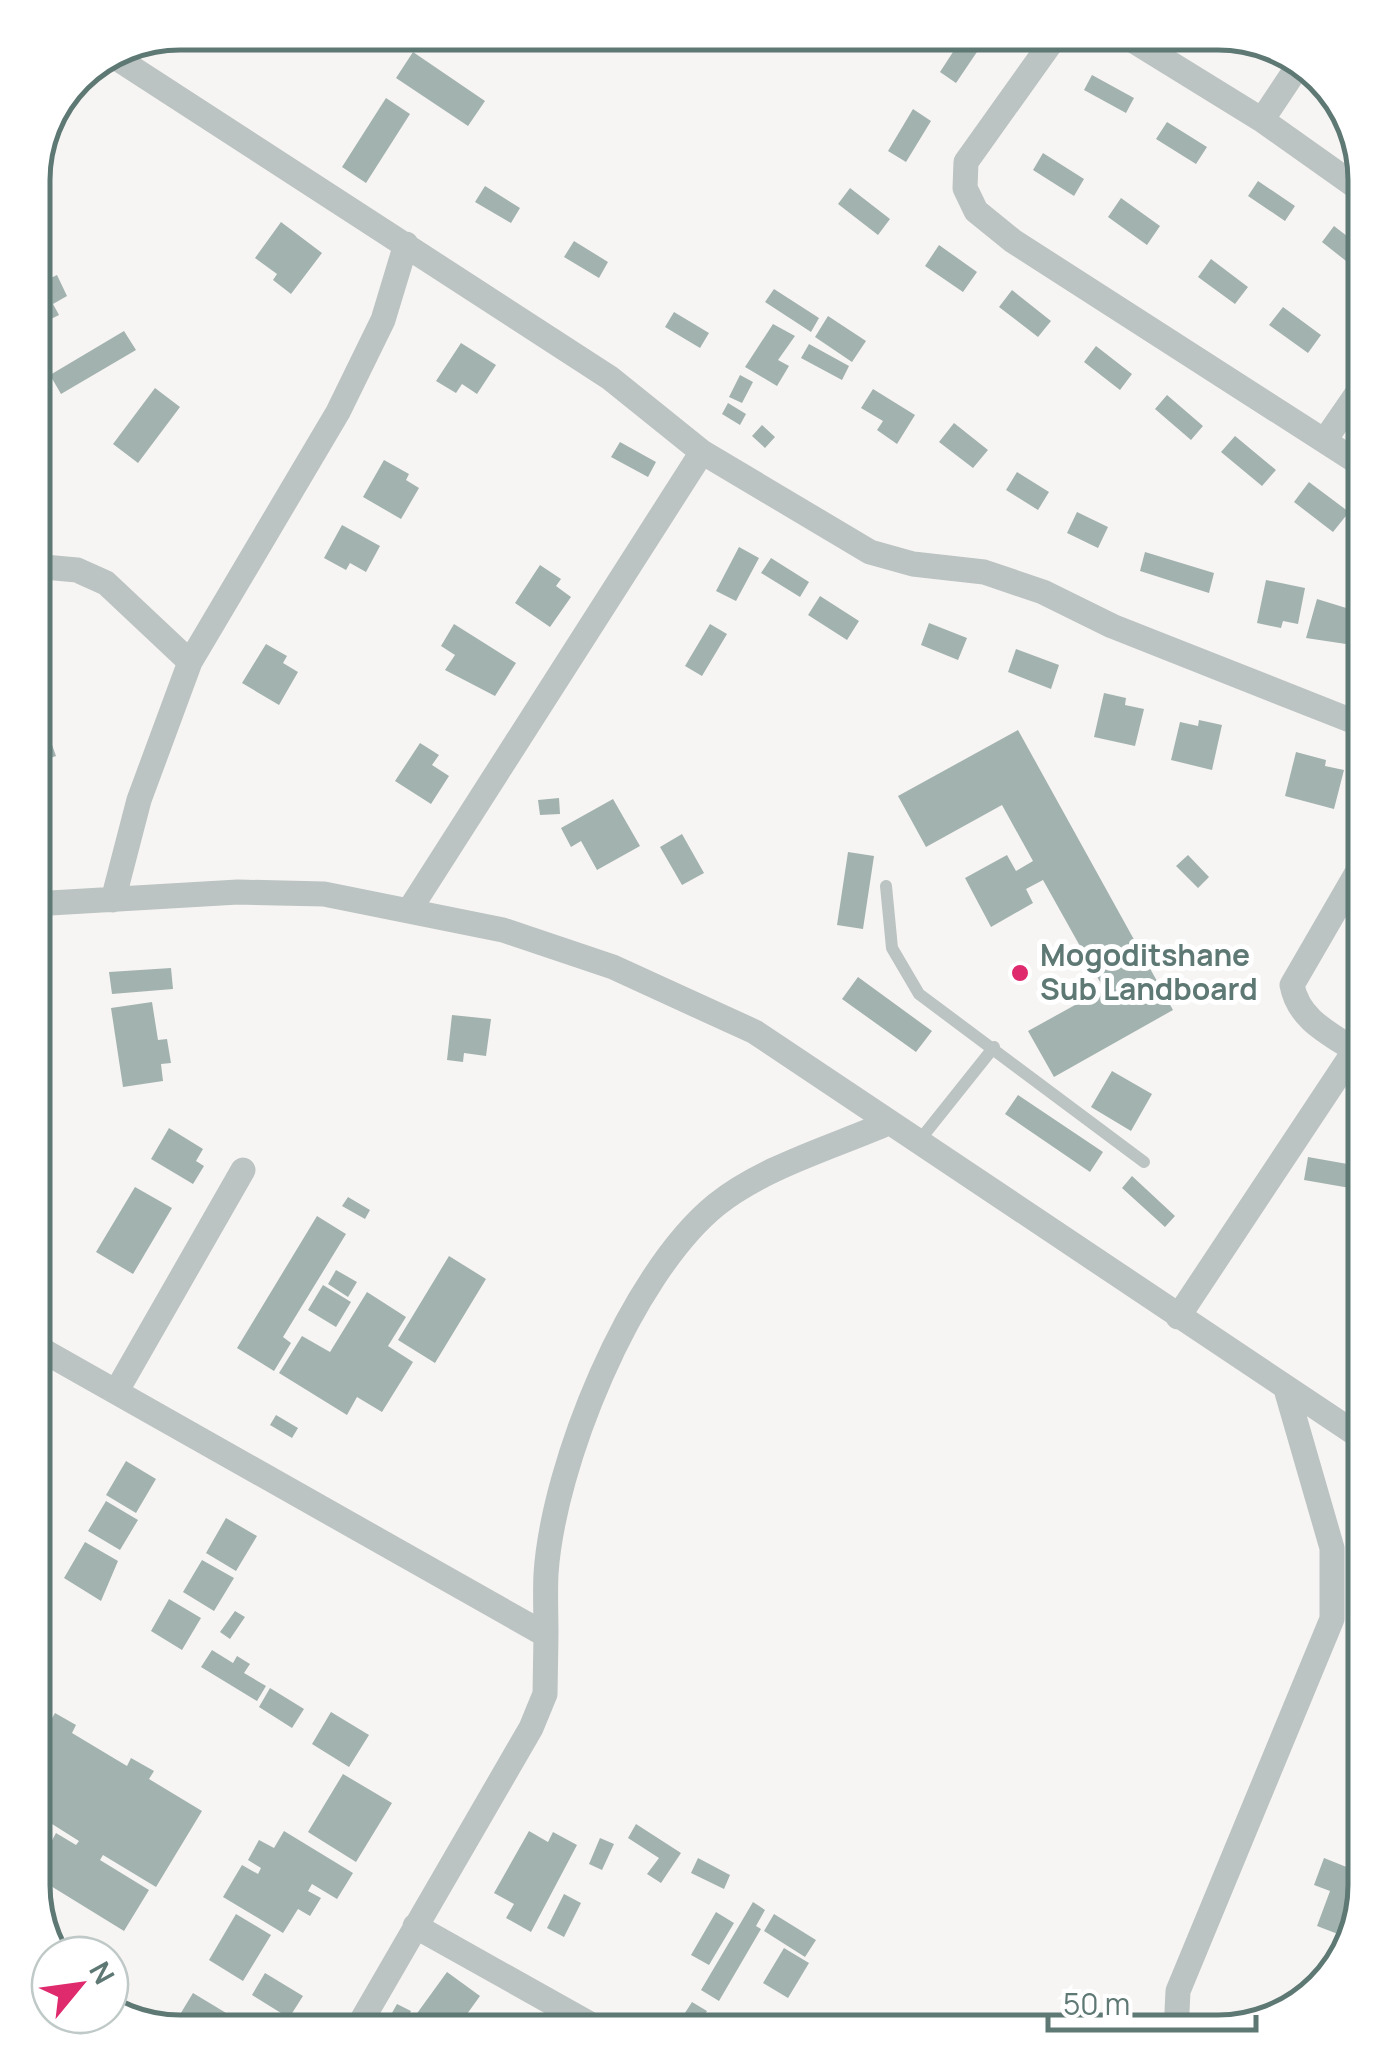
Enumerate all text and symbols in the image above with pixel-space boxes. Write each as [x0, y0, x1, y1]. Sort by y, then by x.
place label: Mogoditshane Sub Landboard [1040, 934, 1258, 1009]
marker: Mogoditshane Sub Landboard [1009, 962, 1031, 984]
north arrow [30, 1935, 130, 2035]
text: N [81, 1954, 124, 1990]
scale bar [1048, 1970, 1256, 2032]
text: 50 m [1063, 1983, 1130, 2024]

